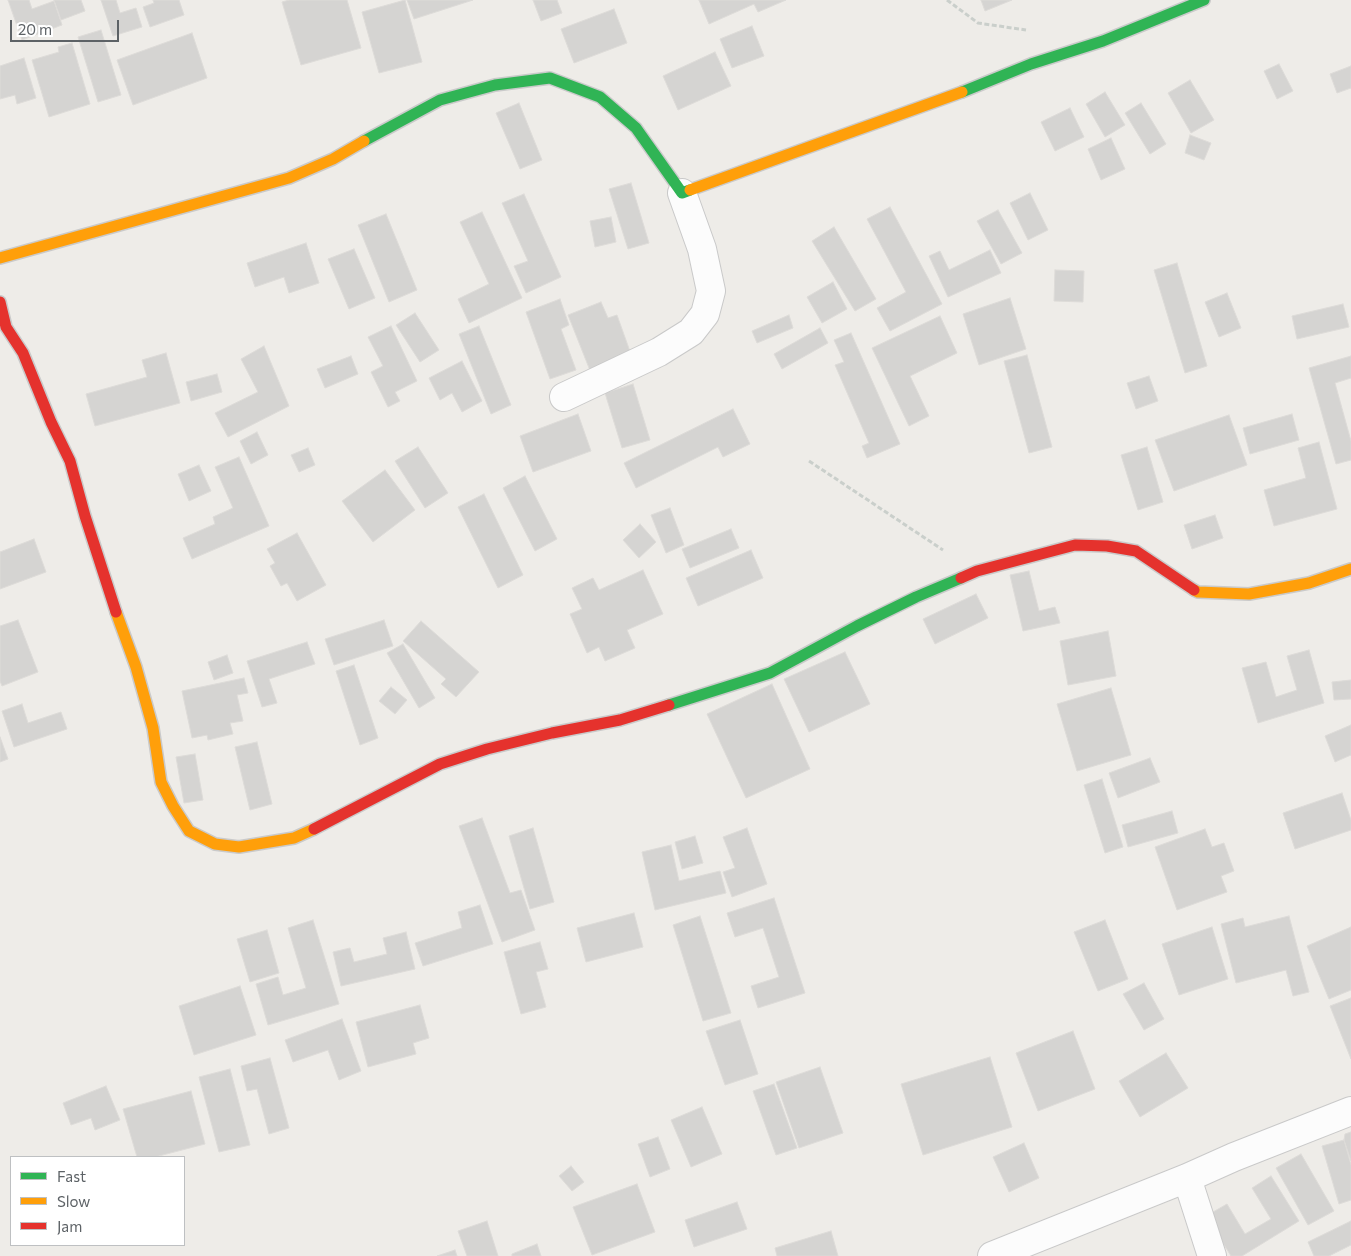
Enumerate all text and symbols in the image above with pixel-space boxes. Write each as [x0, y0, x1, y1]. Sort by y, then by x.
scale bar [12, 10, 121, 42]
text: 20 m [18, 20, 52, 38]
legend [10, 1156, 185, 1246]
text: Fast [57, 1167, 86, 1185]
text: Slow [57, 1192, 90, 1210]
text: Jam [57, 1217, 82, 1235]

